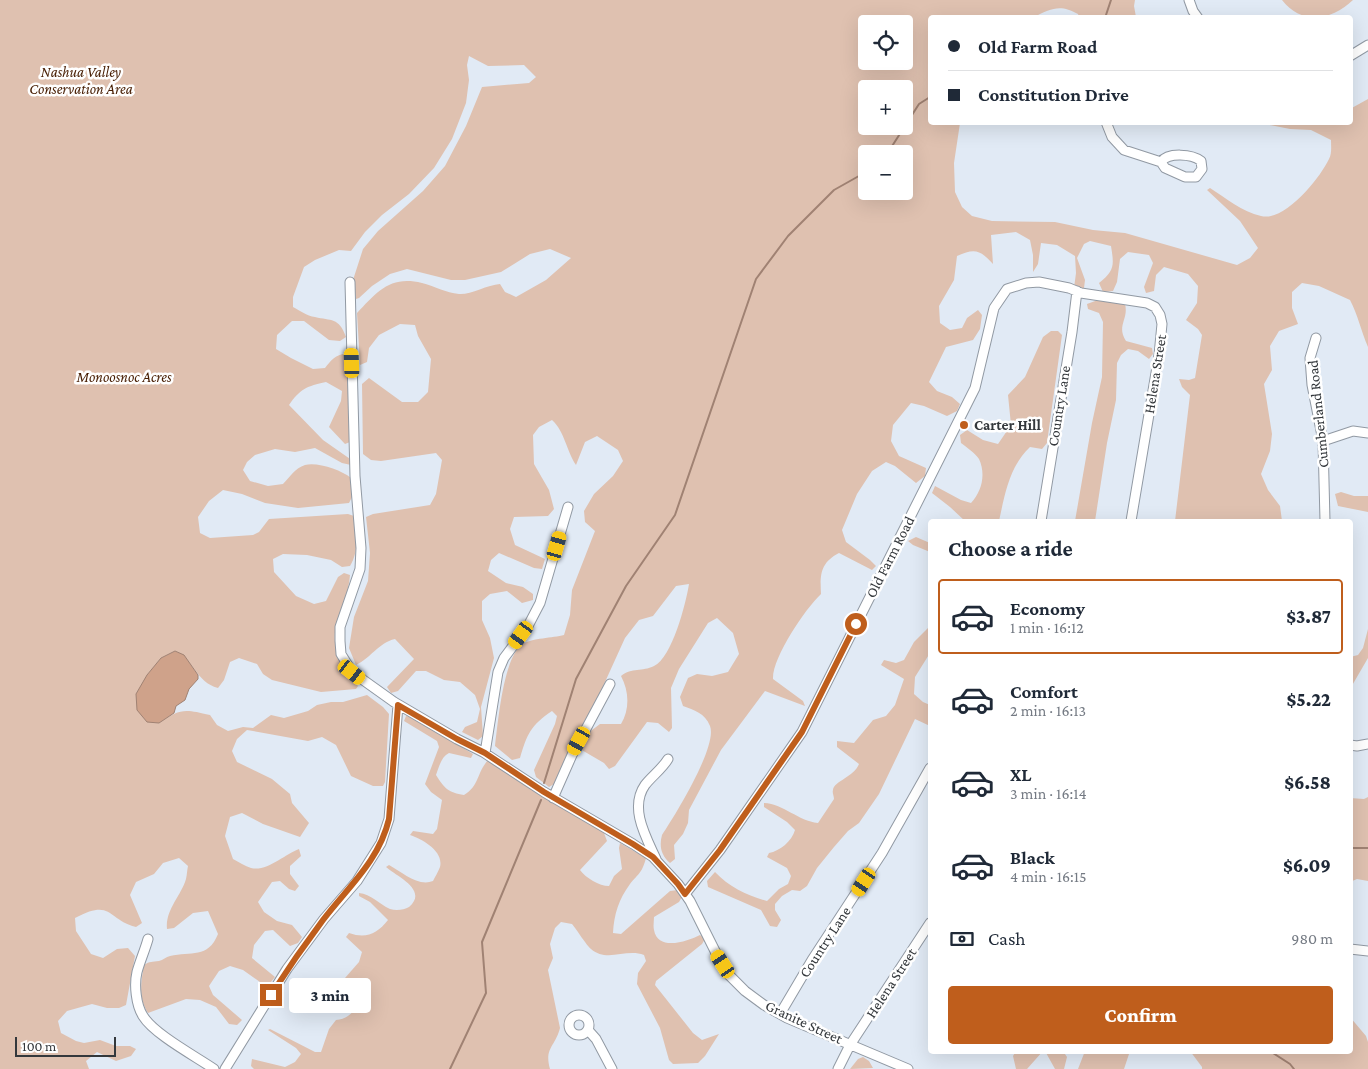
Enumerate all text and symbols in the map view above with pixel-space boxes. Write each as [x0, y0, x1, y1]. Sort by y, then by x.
map controls [858, 15, 913, 200]
button: locate [858, 15, 913, 70]
text: Old Farm Road [978, 36, 1097, 57]
park label: Nashua Valley Conservation Area [29, 64, 133, 97]
button: + [858, 80, 913, 135]
text: Constitution Drive [978, 84, 1129, 105]
button: − [858, 145, 913, 200]
street label: Helena Street [1141, 332, 1169, 415]
car [343, 348, 360, 378]
street label: Cumberland Road [1304, 359, 1332, 469]
street label: Country Lane [1045, 364, 1074, 448]
park label: Monoosnoc Acres [75, 369, 172, 385]
place label: Carter Hill [974, 417, 1041, 433]
marker: Carter Hill [958, 419, 970, 431]
street label: Old Farm Road [863, 513, 917, 600]
car [545, 530, 568, 562]
text: Choose a ride [948, 536, 1073, 561]
icon: car [950, 594, 995, 639]
text: Economy [1010, 598, 1085, 619]
text: $3.87 [1286, 606, 1331, 627]
route start [845, 613, 867, 635]
car [506, 618, 535, 652]
text: 1 min · 16:12 [1010, 619, 1084, 636]
car [335, 657, 368, 687]
icon: car [950, 677, 995, 722]
text: Comfort [1010, 681, 1078, 702]
text: $5.22 [1287, 689, 1331, 710]
text: 2 min · 16:13 [1010, 702, 1086, 719]
car [565, 724, 592, 758]
icon: car [950, 760, 995, 805]
text: XL [1010, 764, 1032, 785]
text: $6.58 [1284, 772, 1331, 793]
text: 3 min · 16:14 [1010, 785, 1087, 802]
icon: car [950, 843, 995, 888]
text: Black [1010, 847, 1055, 868]
text: $6.09 [1283, 855, 1331, 876]
car [849, 865, 878, 899]
text: 4 min · 16:15 [1010, 868, 1087, 885]
street label: Country Lane [796, 903, 855, 981]
icon: cash [948, 925, 976, 953]
text: Cash [988, 928, 1026, 949]
text: 980 m [1291, 930, 1333, 947]
street label: Helena Street [863, 944, 920, 1021]
car [708, 947, 737, 981]
callout: 3 min [288, 978, 371, 1012]
route end [260, 984, 282, 1006]
button: Confirm [948, 986, 1333, 1044]
text: 3 min [310, 987, 350, 1004]
street label: Granite Street [763, 997, 846, 1047]
scale bar [15, 1034, 116, 1057]
text: 100 m [22, 1038, 56, 1054]

